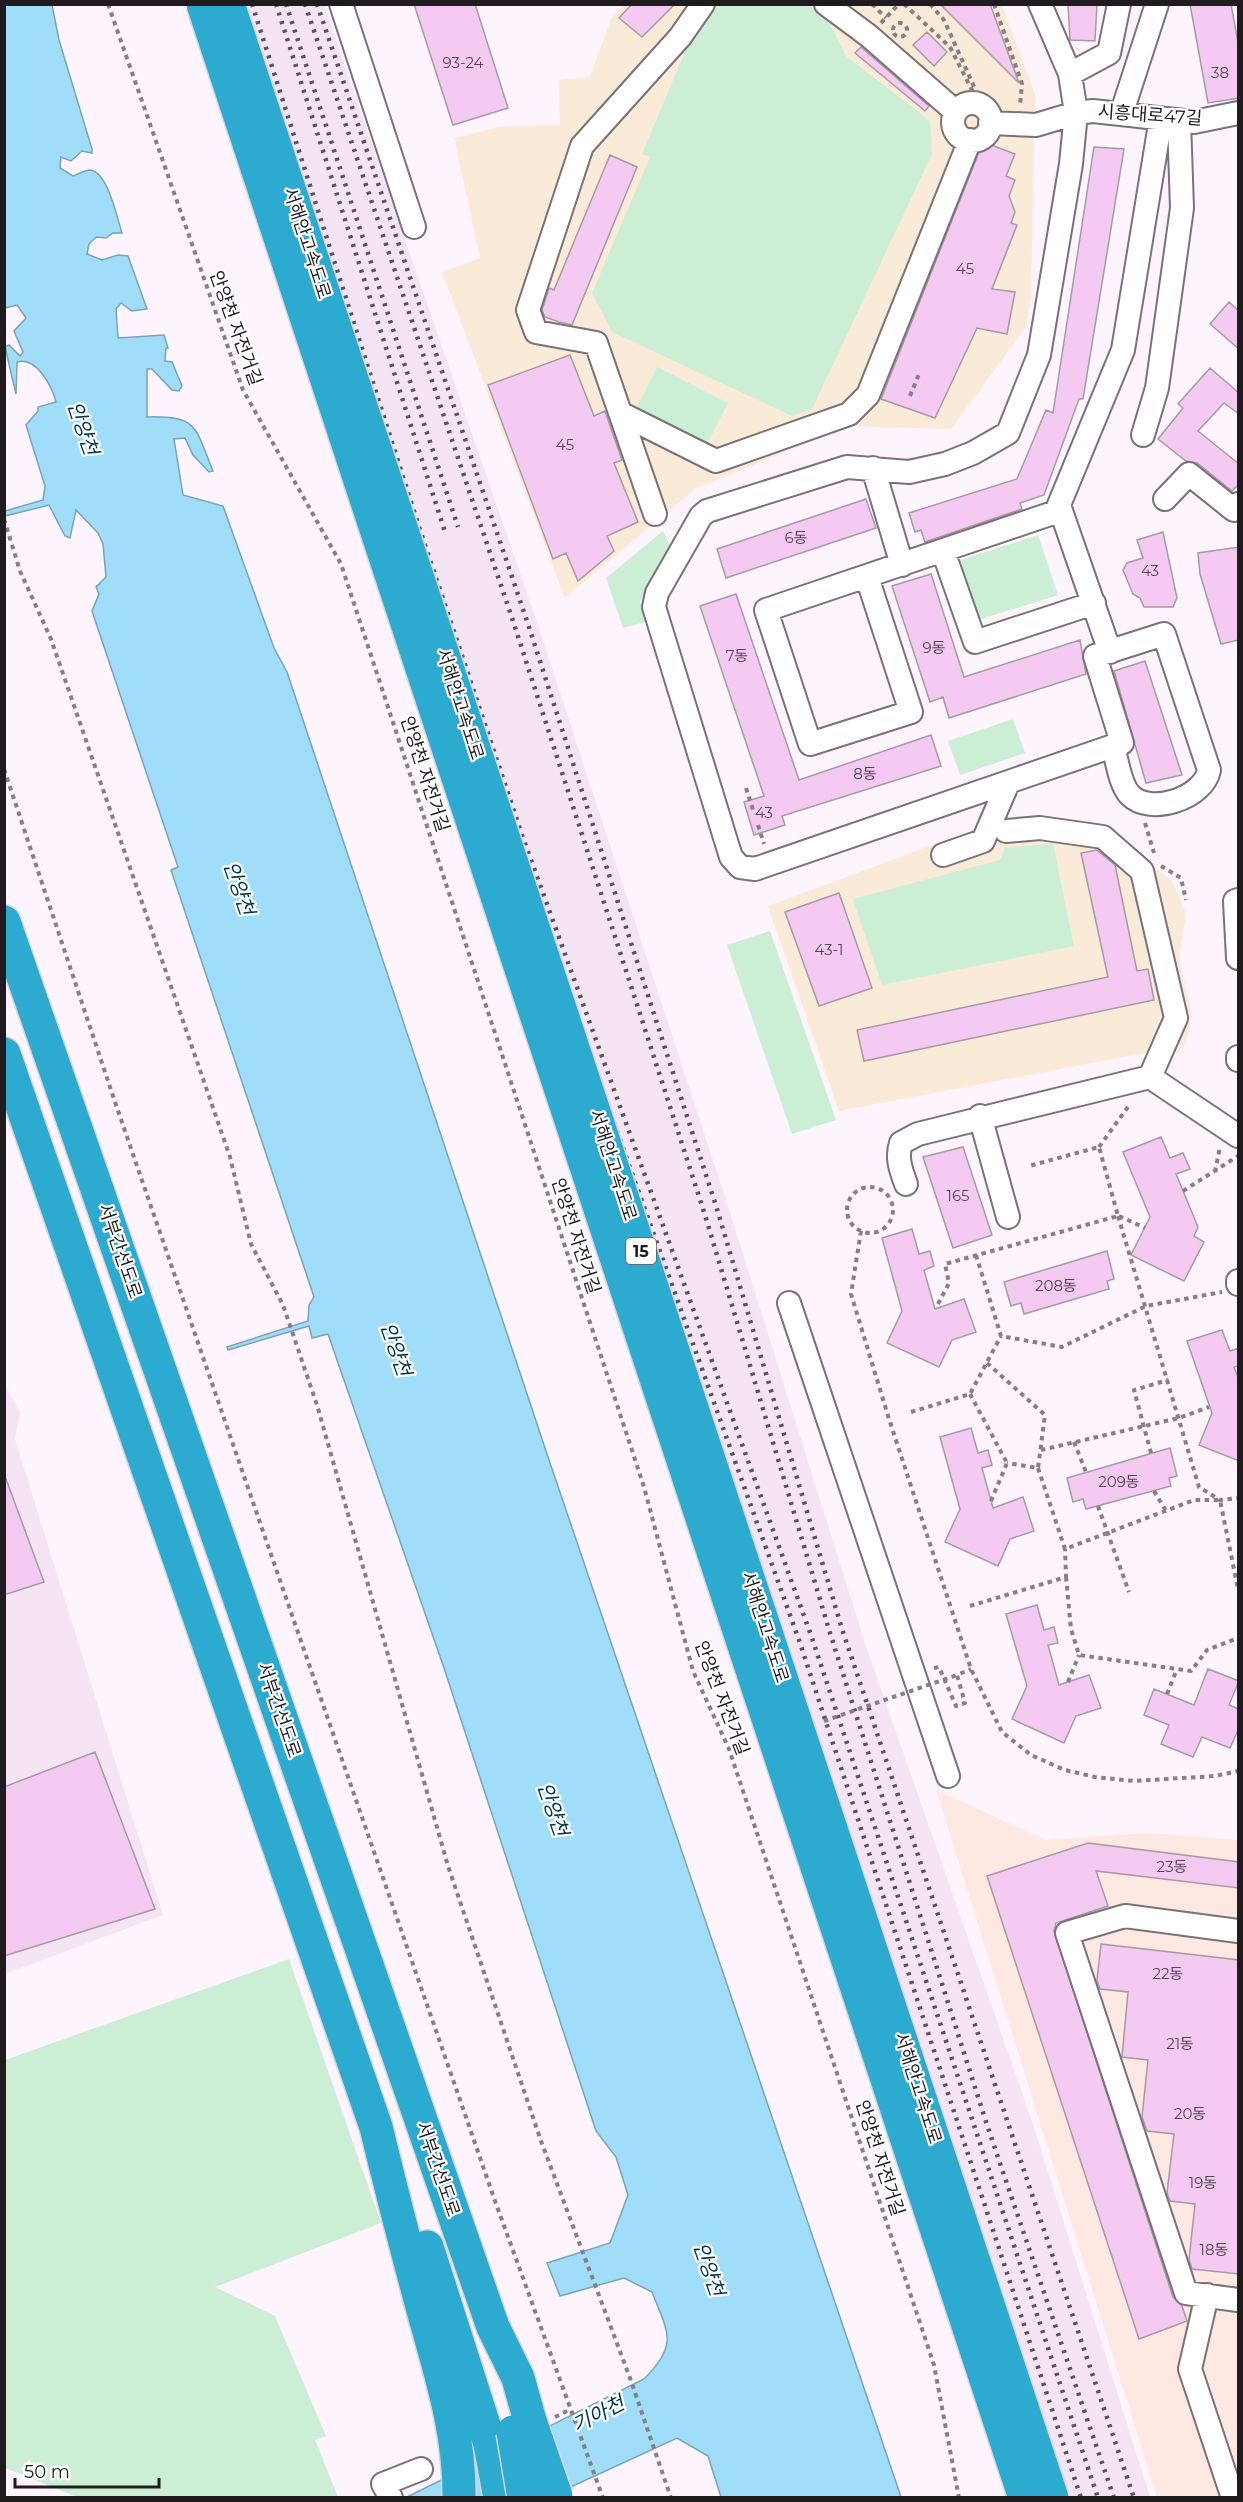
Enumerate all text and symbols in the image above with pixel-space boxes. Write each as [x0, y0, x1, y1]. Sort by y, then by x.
house number: 93-24 [442, 53, 484, 72]
house number: 38 [1211, 63, 1229, 82]
street label: 시흥대로47길 [1097, 100, 1203, 130]
street label: 서해안고속도로 [279, 184, 335, 302]
house number: 45 [956, 259, 974, 278]
street label: 안양천 자전거길 [205, 268, 267, 388]
water label: 안양천 [63, 398, 104, 460]
house number: 45 [556, 435, 574, 454]
house number: 6동 [785, 528, 807, 547]
house number: 43 [1141, 561, 1159, 580]
house number: 9동 [923, 638, 945, 657]
street label: 서해안고속도로 [432, 645, 488, 763]
house number: 7동 [726, 646, 748, 665]
street label: 안양천 자전거길 [396, 713, 454, 835]
house number: 8동 [853, 764, 877, 783]
house number: 43 [755, 803, 773, 822]
water label: 안양천 [219, 858, 260, 920]
house number: 43-1 [814, 940, 844, 959]
street label: 서해안고속도로 [585, 1106, 641, 1224]
street label: 안양천 자전거길 [547, 1175, 605, 1297]
house number: 165 [946, 1186, 970, 1205]
street label: 서부간선도로 [93, 1200, 147, 1302]
road number: 15 [626, 1238, 656, 1264]
house number: 208동 [1035, 1276, 1077, 1295]
water label: 안양천 [376, 1319, 417, 1381]
house number: 209동 [1098, 1472, 1140, 1491]
street label: 서해안고속도로 [737, 1568, 793, 1686]
street label: 안양천 자전거길 [690, 1638, 754, 1758]
street label: 서부간선도로 [252, 1659, 306, 1761]
water label: 안양천 [533, 1779, 574, 1841]
house number: 23동 [1157, 1857, 1187, 1876]
house number: 22동 [1153, 1964, 1183, 1983]
street label: 서해안고속도로 [890, 2029, 946, 2147]
house number: 21동 [1166, 2034, 1194, 2053]
street label: 안양천 자전거길 [851, 2097, 909, 2219]
house number: 20동 [1174, 2104, 1206, 2123]
street label: 서부간선도로 [411, 2118, 465, 2220]
house number: 19동 [1189, 2173, 1217, 2192]
water label: 안양천 [689, 2239, 730, 2301]
house number: 18동 [1200, 2240, 1228, 2259]
water label: 기아천 [568, 2390, 630, 2437]
scale bar [15, 2451, 159, 2489]
text: 50 m [24, 2461, 70, 2483]

